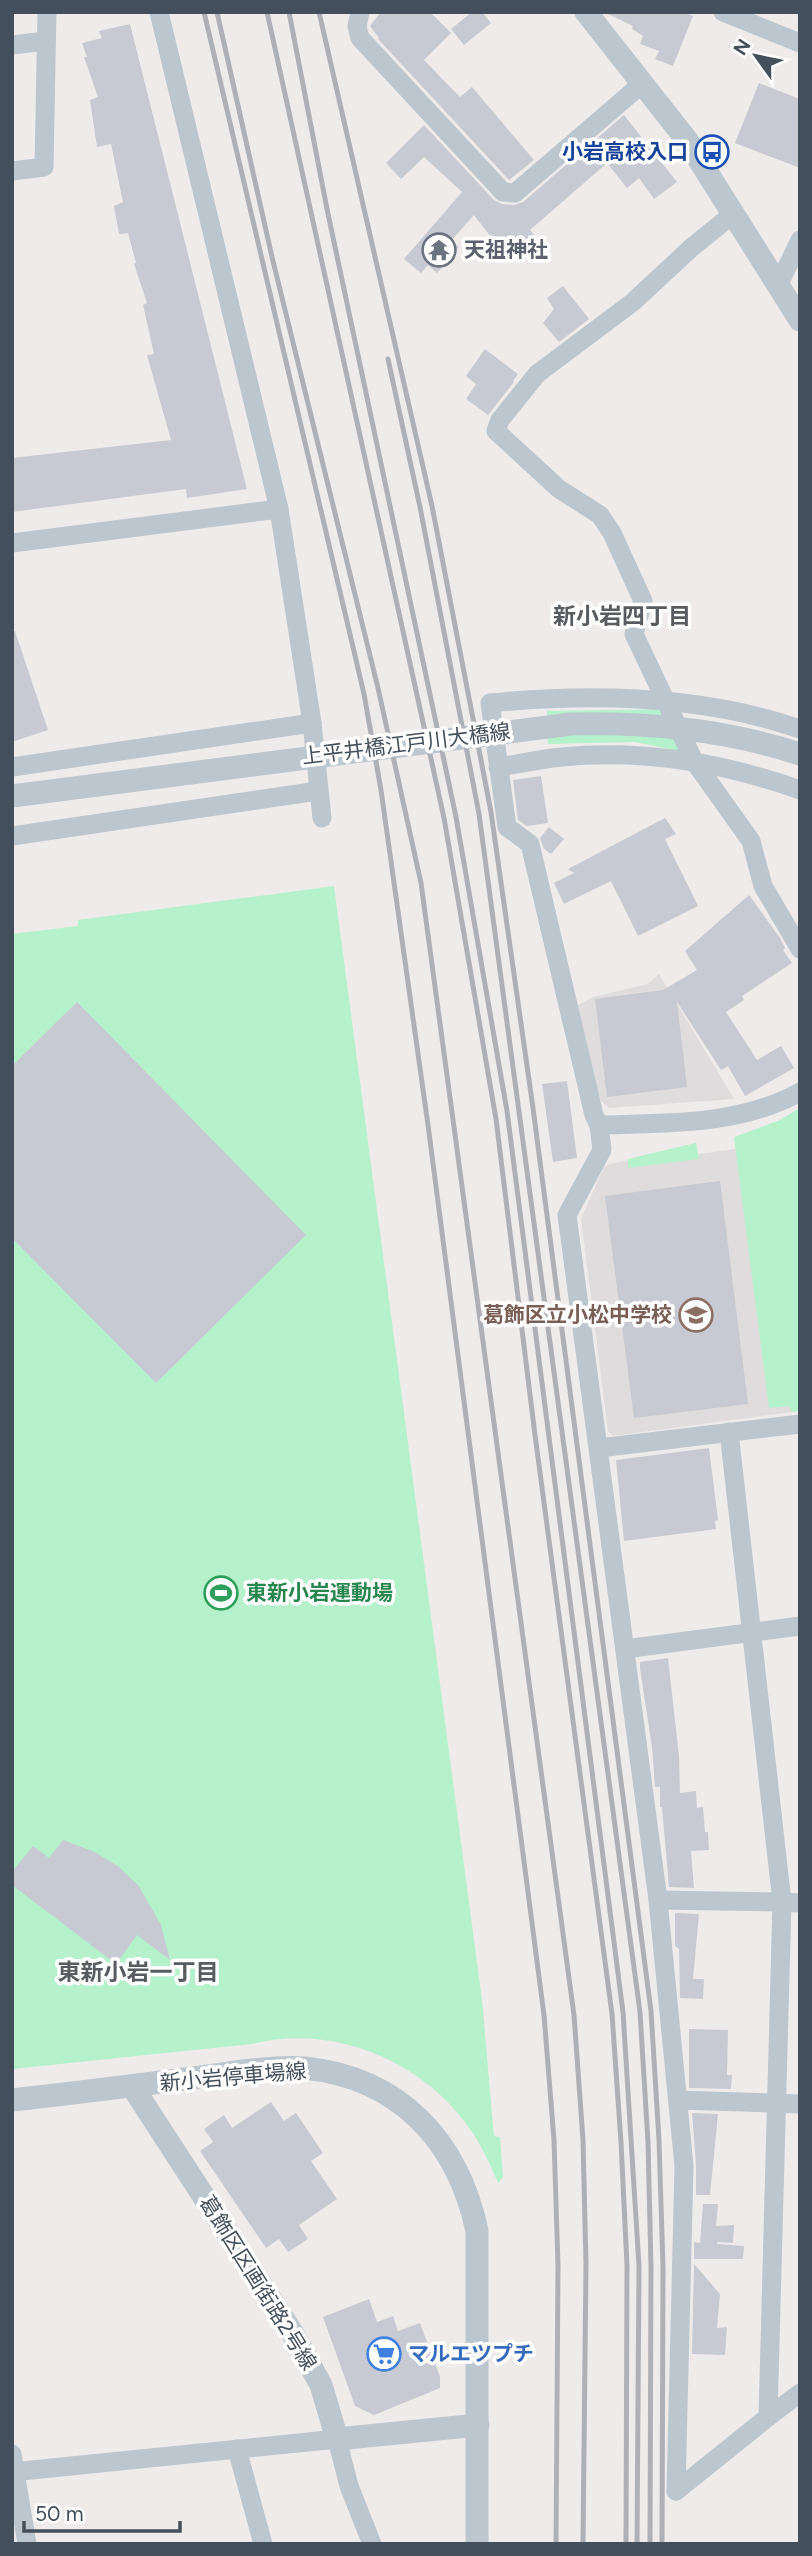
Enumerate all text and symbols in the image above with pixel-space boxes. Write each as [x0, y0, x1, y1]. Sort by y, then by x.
north arrow [721, 21, 791, 91]
text: N [729, 35, 756, 59]
bus stop icon: 小岩高校入口 [693, 133, 731, 171]
place label: 小岩高校入口 [562, 139, 688, 164]
temple icon: 天祖神社 [420, 231, 458, 269]
place label: 天祖神社 [464, 237, 548, 262]
district label: 新小岩四丁目 [553, 602, 691, 630]
street label: 上平井橋江戸川大橋線 [300, 718, 512, 769]
school or university icon: 葛飾区立小松中学校 [677, 1296, 715, 1334]
place label: 葛飾区立小松中学校 [483, 1302, 672, 1327]
sports icon: 東新小岩運動場 [202, 1574, 240, 1612]
place label: 東新小岩運動場 [246, 1580, 393, 1605]
district label: 東新小岩一丁目 [58, 1958, 219, 1986]
street label: 新小岩停車場線 [159, 2058, 307, 2095]
street label: 葛飾区区画街路2号線 [195, 2191, 322, 2374]
supermarket icon: マルエツプチ [365, 2335, 403, 2373]
place label: マルエツプチ [408, 2341, 534, 2366]
scale bar [24, 2490, 180, 2534]
text: 50 m [35, 2501, 84, 2526]

